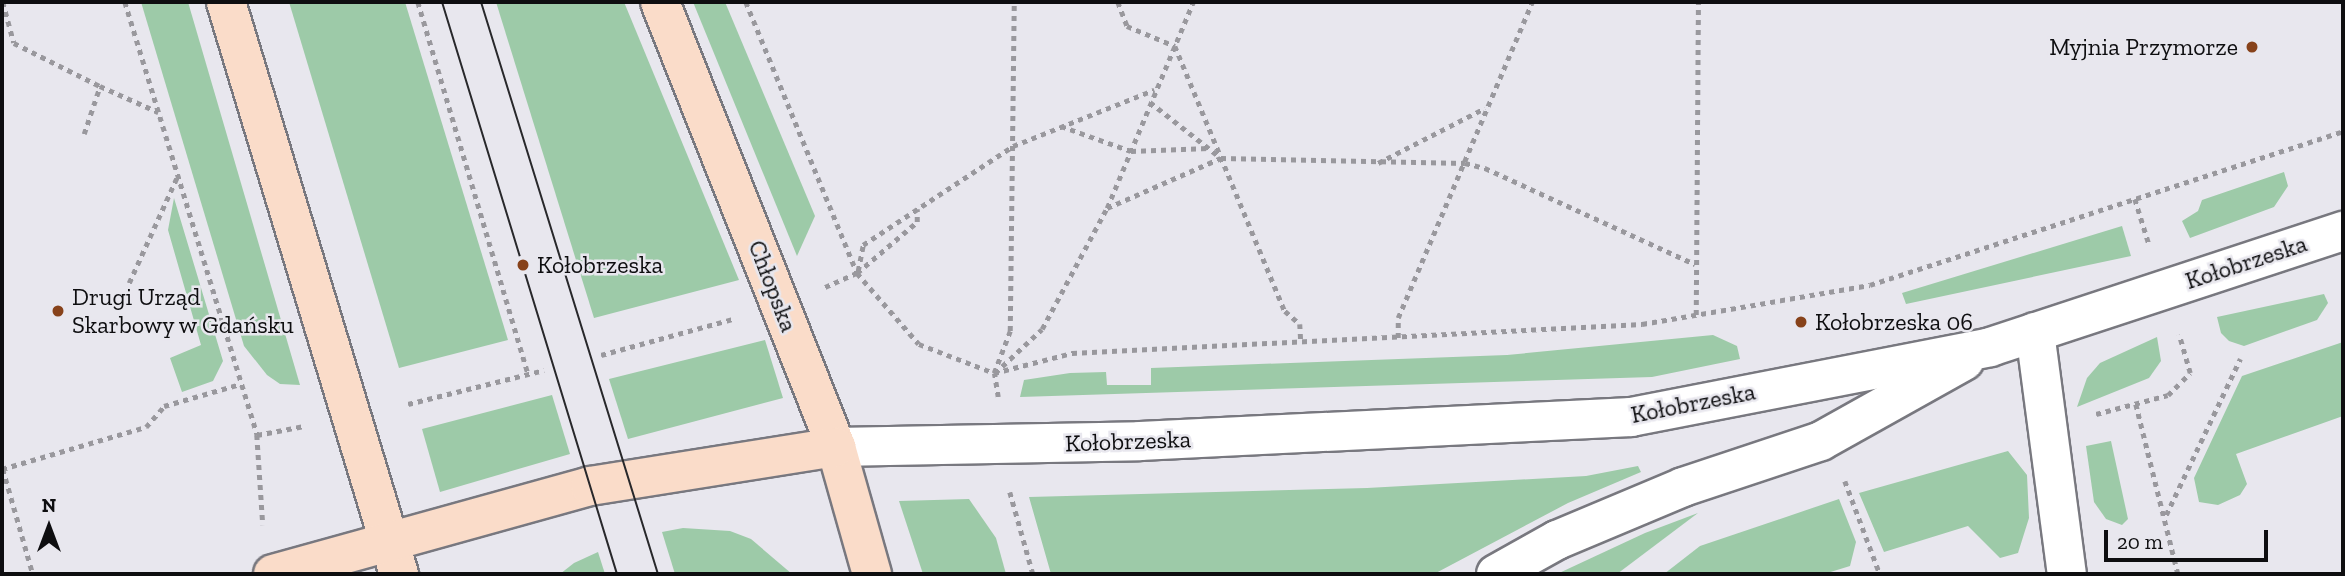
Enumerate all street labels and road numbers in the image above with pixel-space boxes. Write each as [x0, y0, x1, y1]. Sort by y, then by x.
street label: Kołobrzeska [2182, 229, 2310, 295]
street label: Chłopska [742, 236, 804, 336]
street label: Kołobrzeska [1628, 377, 1758, 429]
street label: Kołobrzeska [1065, 424, 1191, 458]

